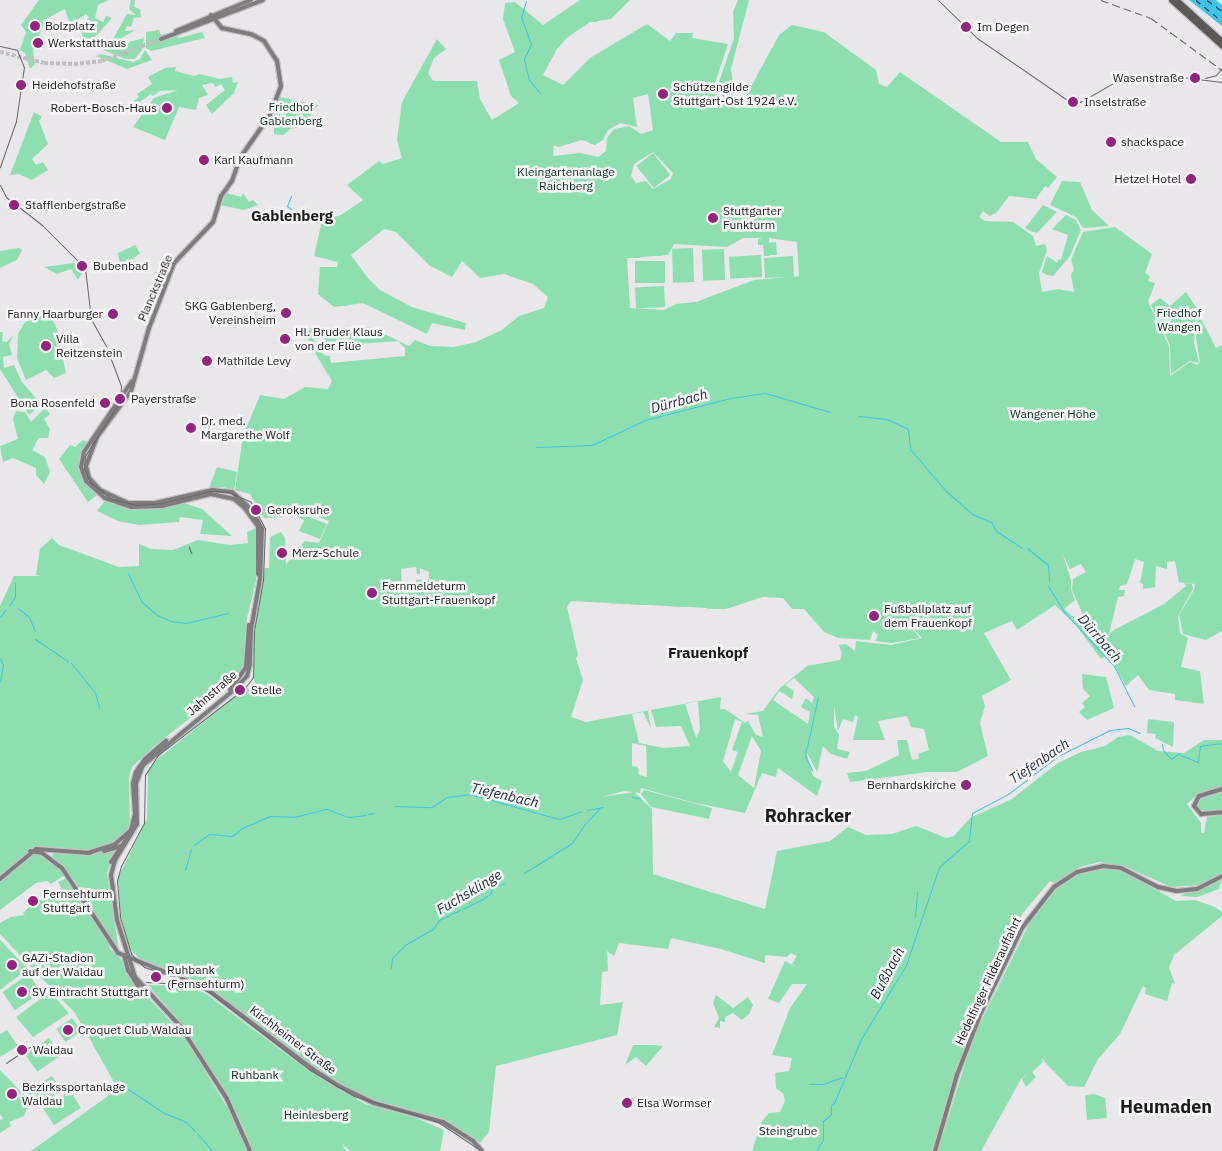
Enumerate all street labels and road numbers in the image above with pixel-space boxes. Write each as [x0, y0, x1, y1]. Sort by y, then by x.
street label: Planckstraße [135, 253, 175, 323]
street label: Jahnstraße [184, 668, 240, 718]
street label: Hedelfinger Filderauffahrt [952, 915, 1024, 1047]
street label: Kirchheimer Straße [247, 1003, 339, 1077]

